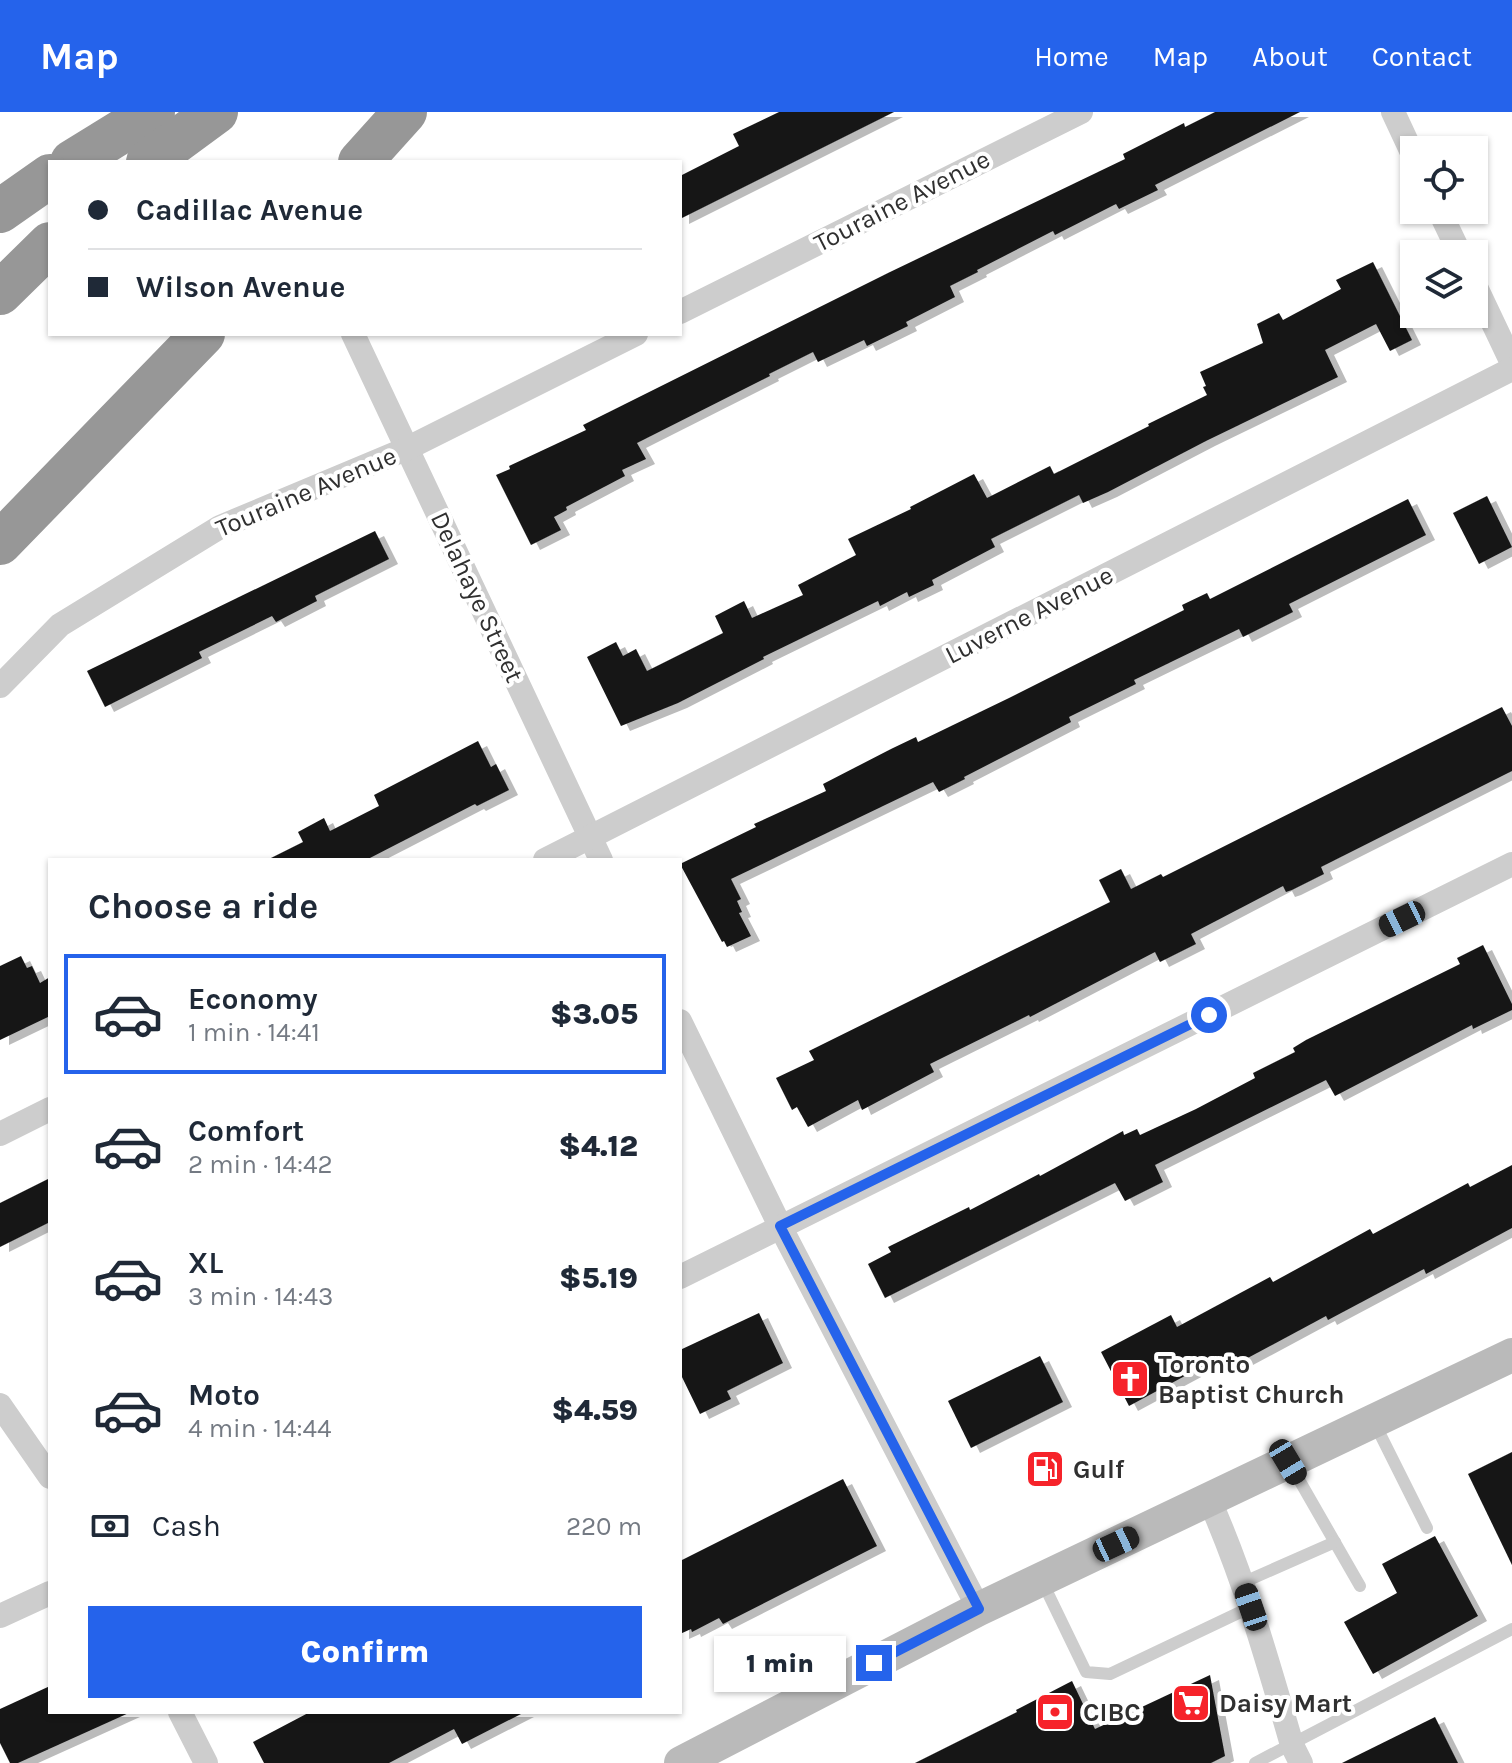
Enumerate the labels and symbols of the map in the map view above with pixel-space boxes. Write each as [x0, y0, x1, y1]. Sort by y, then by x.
street label: Touraine Avenue [809, 143, 995, 259]
street label: Touraine Avenue [211, 440, 401, 544]
street label: Delahaye Street [424, 507, 530, 688]
street label: Luverne Avenue [940, 559, 1118, 671]
car [1375, 898, 1429, 940]
route start [1191, 997, 1227, 1033]
place label: Toronto Baptist Church [1158, 1349, 1344, 1410]
church icon: Toronto Baptist Church [1109, 1358, 1151, 1400]
car [1265, 1435, 1311, 1489]
fuel station icon: Gulf [1024, 1448, 1066, 1490]
place label: Gulf [1073, 1454, 1125, 1485]
car [1089, 1523, 1143, 1565]
car [1232, 1580, 1270, 1634]
callout: 1 min [714, 1635, 846, 1691]
route end [856, 1645, 892, 1681]
supermarket icon: Daisy Mart [1170, 1682, 1212, 1724]
place label: Daisy Mart [1219, 1688, 1352, 1719]
bank icon: CIBC [1034, 1691, 1076, 1733]
place label: CIBC [1083, 1697, 1141, 1728]

